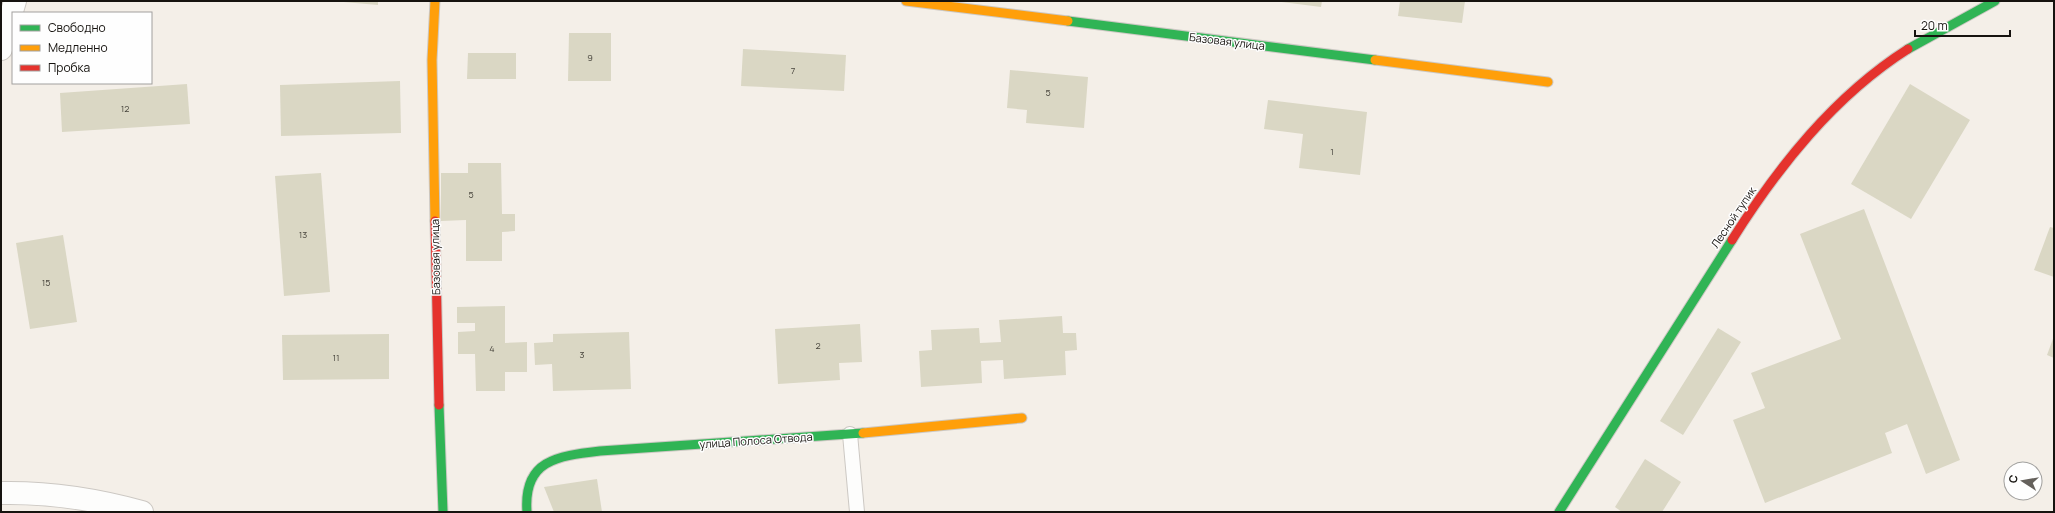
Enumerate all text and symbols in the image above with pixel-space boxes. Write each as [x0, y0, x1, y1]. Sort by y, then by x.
legend [12, 12, 152, 84]
scale bar [1915, 12, 2010, 38]
text: 20 m [1921, 17, 1948, 34]
text: Свободно [48, 19, 106, 36]
street label: Базовая улица [1188, 29, 1266, 53]
text: Медленно [48, 39, 108, 56]
house number: 9 [587, 51, 593, 64]
text: Пробка [48, 59, 90, 76]
house number: 7 [791, 64, 796, 77]
house number: 5 [1045, 86, 1051, 99]
house number: 12 [121, 102, 129, 115]
house number: 1 [1330, 145, 1334, 158]
street label: Лесной тупик [1707, 183, 1759, 251]
house number: 5 [468, 188, 474, 201]
street label: Базовая улица [427, 219, 443, 295]
house number: 13 [299, 228, 307, 241]
house number: 15 [42, 276, 50, 289]
house number: 2 [815, 339, 821, 352]
house number: 4 [489, 342, 495, 355]
house number: 3 [580, 348, 585, 361]
house number: 11 [332, 351, 340, 364]
street label: улица Полоса Отвода [699, 429, 813, 451]
north arrow [2003, 461, 2043, 501]
text: С [2005, 473, 2021, 484]

